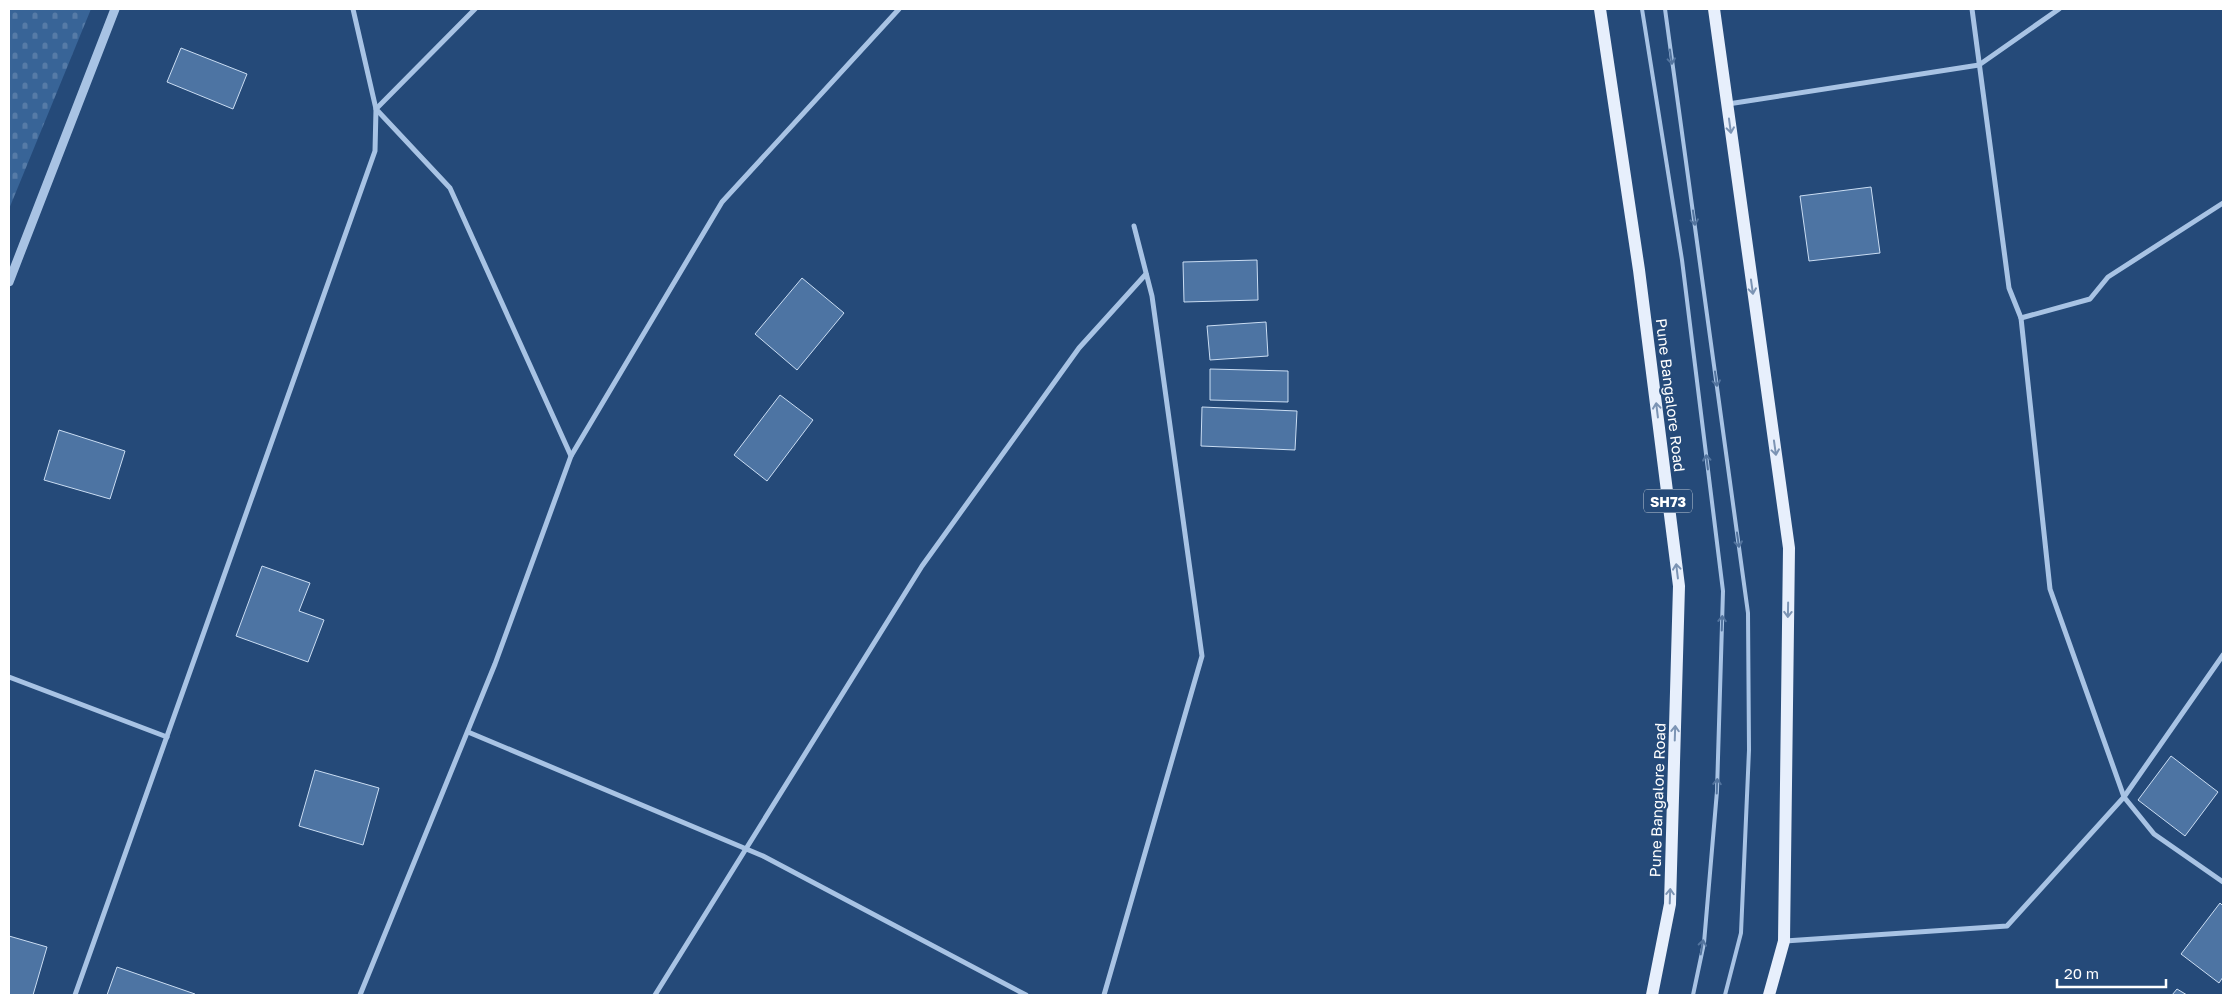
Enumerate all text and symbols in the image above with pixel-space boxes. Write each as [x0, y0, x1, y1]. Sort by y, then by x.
one-way arrow [1667, 49, 1677, 65]
one-way arrow [1725, 118, 1735, 134]
one-way arrow [1689, 210, 1699, 226]
one-way arrow [1747, 279, 1757, 295]
street label: Pune Bangalore Road [1653, 317, 1689, 473]
one-way arrow [1711, 371, 1721, 387]
one-way arrow [1651, 402, 1661, 418]
one-way arrow [1770, 440, 1780, 456]
one-way arrow [1702, 454, 1712, 470]
road number: SH73 [1644, 490, 1692, 512]
one-way arrow [1734, 532, 1744, 548]
one-way arrow [1672, 563, 1682, 579]
one-way arrow [1783, 602, 1793, 618]
one-way arrow [1717, 616, 1727, 632]
street label: Pune Bangalore Road [1645, 722, 1669, 878]
one-way arrow [1670, 726, 1680, 742]
one-way arrow [1713, 778, 1722, 794]
one-way arrow [1666, 888, 1675, 904]
one-way arrow [1698, 940, 1708, 956]
scale bar [2057, 956, 2166, 988]
text: 20 m [2064, 964, 2099, 982]

